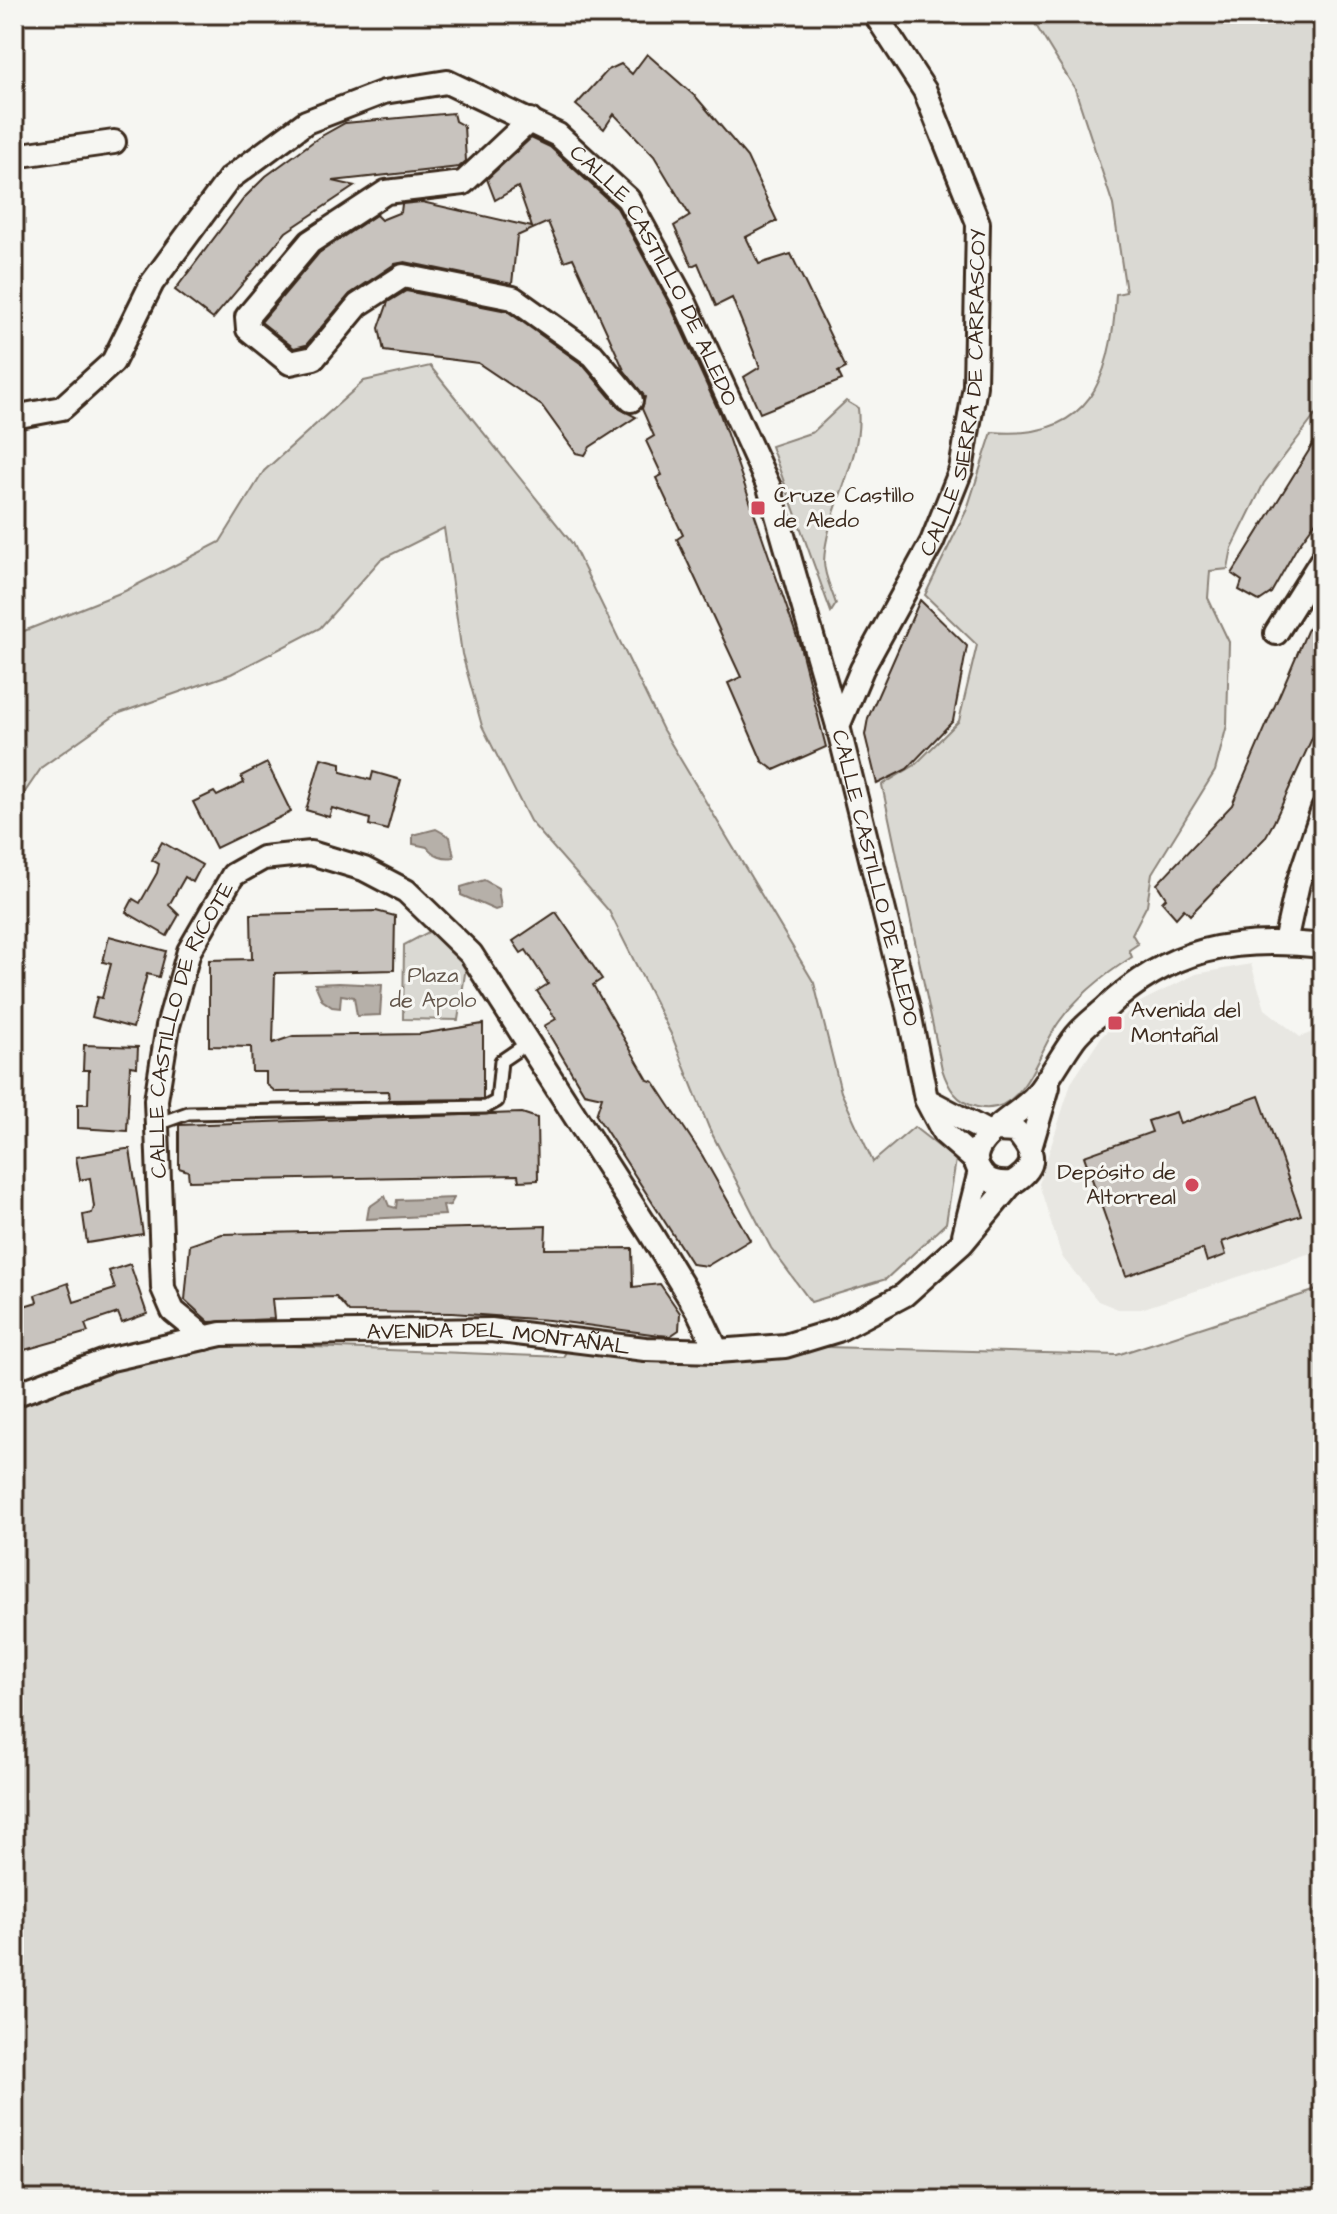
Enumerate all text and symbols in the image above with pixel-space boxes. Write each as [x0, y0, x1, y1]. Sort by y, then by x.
street label: CALLE CASTILLO DE ALEDO [563, 137, 746, 411]
street label: CALLE SIERRA DE CARRASCOY [912, 228, 993, 562]
place label: Cruze Castillo de Aledo [774, 480, 914, 536]
marker: Cruze Castillo de Aledo [749, 499, 767, 517]
street label: CALLE CASTILLO DE ALEDO [824, 726, 927, 1029]
street label: CALLE CASTILLO DE RICOTE [140, 876, 241, 1179]
park label: Plaza de Apolo [390, 960, 477, 1016]
place label: Avenida del Montañal [1131, 995, 1241, 1051]
marker: Avenida del Montañal [1106, 1014, 1124, 1032]
place label: Depósito de Altorreal [1058, 1157, 1176, 1213]
marker: Depósito de Altorreal [1183, 1176, 1201, 1194]
street label: AVENIDA DEL MONTAÑAL [366, 1314, 632, 1363]

